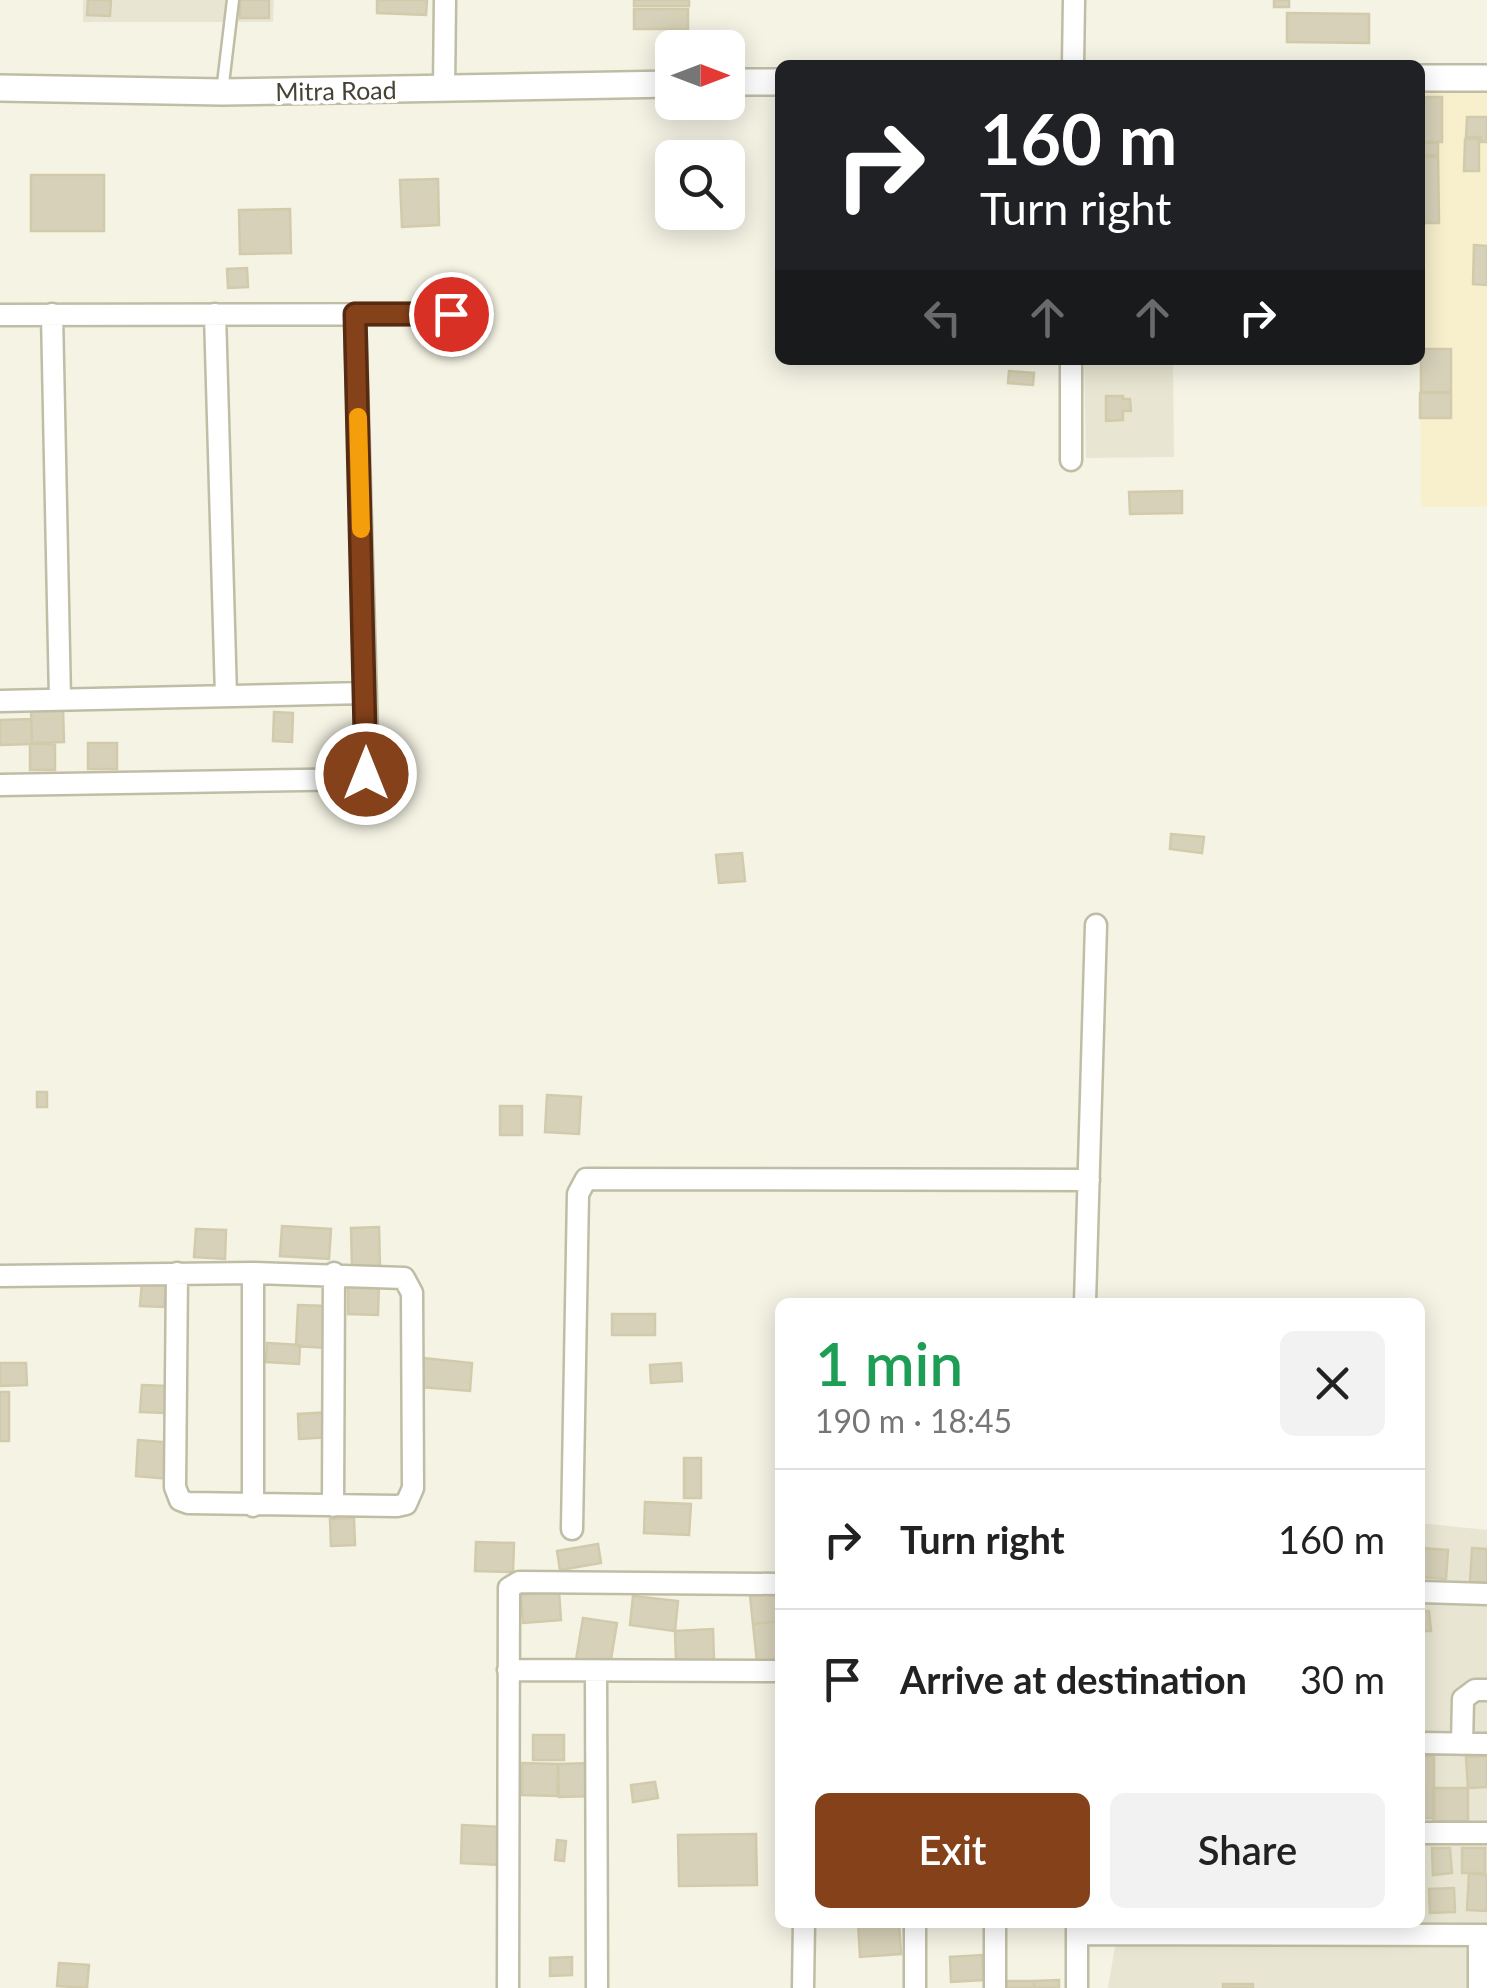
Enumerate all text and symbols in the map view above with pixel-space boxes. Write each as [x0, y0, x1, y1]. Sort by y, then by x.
north arrow [655, 30, 745, 120]
map controls [655, 30, 745, 230]
street label: Mitra Road [275, 74, 397, 106]
text: 160 m [980, 96, 1177, 180]
icon: right [815, 100, 945, 230]
button: search [655, 140, 745, 230]
text: Turn right [980, 181, 1171, 235]
pin [409, 272, 494, 357]
icon: arrive [424, 287, 479, 342]
icon: left [915, 290, 970, 345]
icon: ahead [1020, 290, 1075, 345]
icon: ahead [1125, 290, 1180, 345]
icon: right [1230, 290, 1285, 345]
position arrow [314, 722, 418, 826]
text: 1 min [815, 1327, 963, 1399]
button: close [1280, 1331, 1385, 1436]
text: 190 m · 18:45 [815, 1401, 1012, 1440]
icon: right [815, 1512, 870, 1567]
text: Turn right [900, 1516, 1065, 1562]
text: 160 m [1278, 1516, 1385, 1562]
icon: arrive [815, 1652, 870, 1707]
text: Arrive at destination [900, 1656, 1247, 1702]
text: 30 m [1300, 1656, 1385, 1702]
button: Exit [815, 1793, 1090, 1908]
button: Share [1110, 1793, 1385, 1908]

